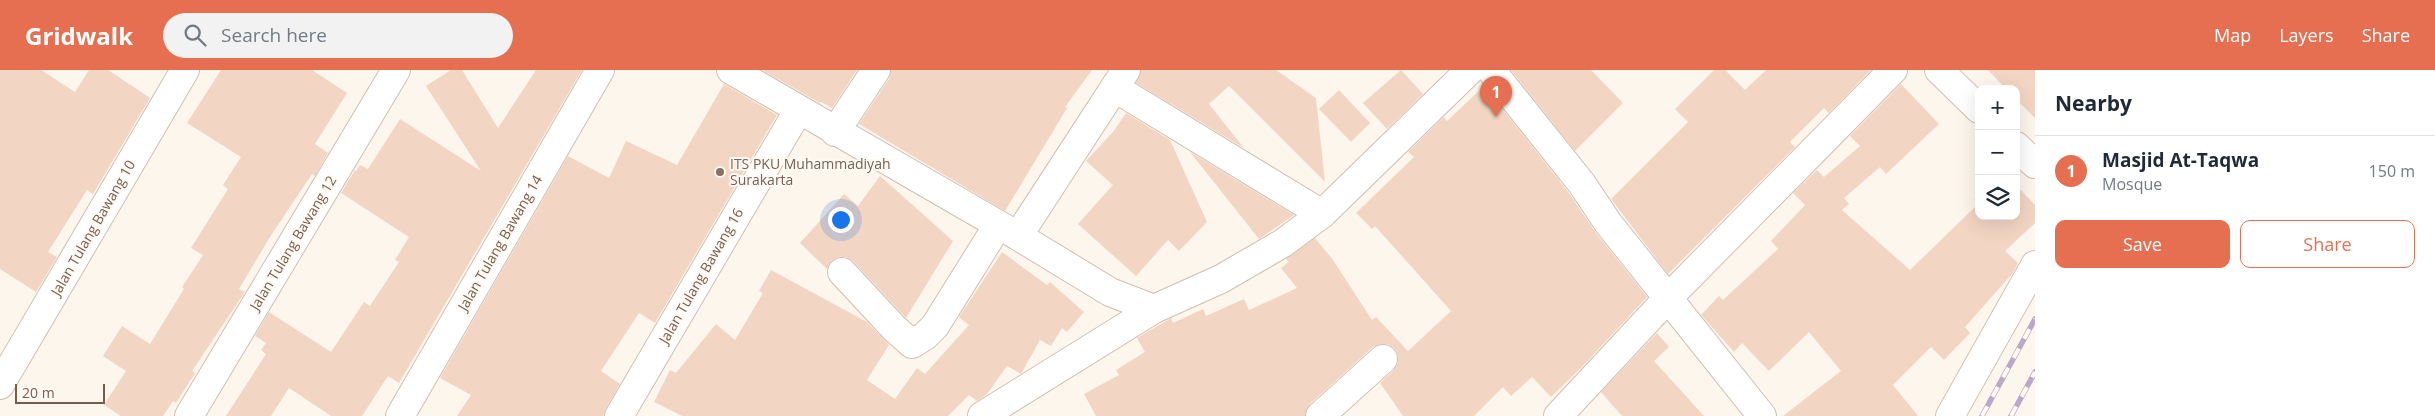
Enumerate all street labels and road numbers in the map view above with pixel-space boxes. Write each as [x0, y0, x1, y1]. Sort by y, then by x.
street label: Jalan Tulang Bawang 10 [45, 156, 139, 301]
street label: Jalan Tulang Bawang 14 [452, 171, 546, 316]
street label: Jalan Tulang Bawang 12 [244, 172, 340, 315]
street label: Jalan Tulang Bawang 16 [653, 204, 747, 349]

